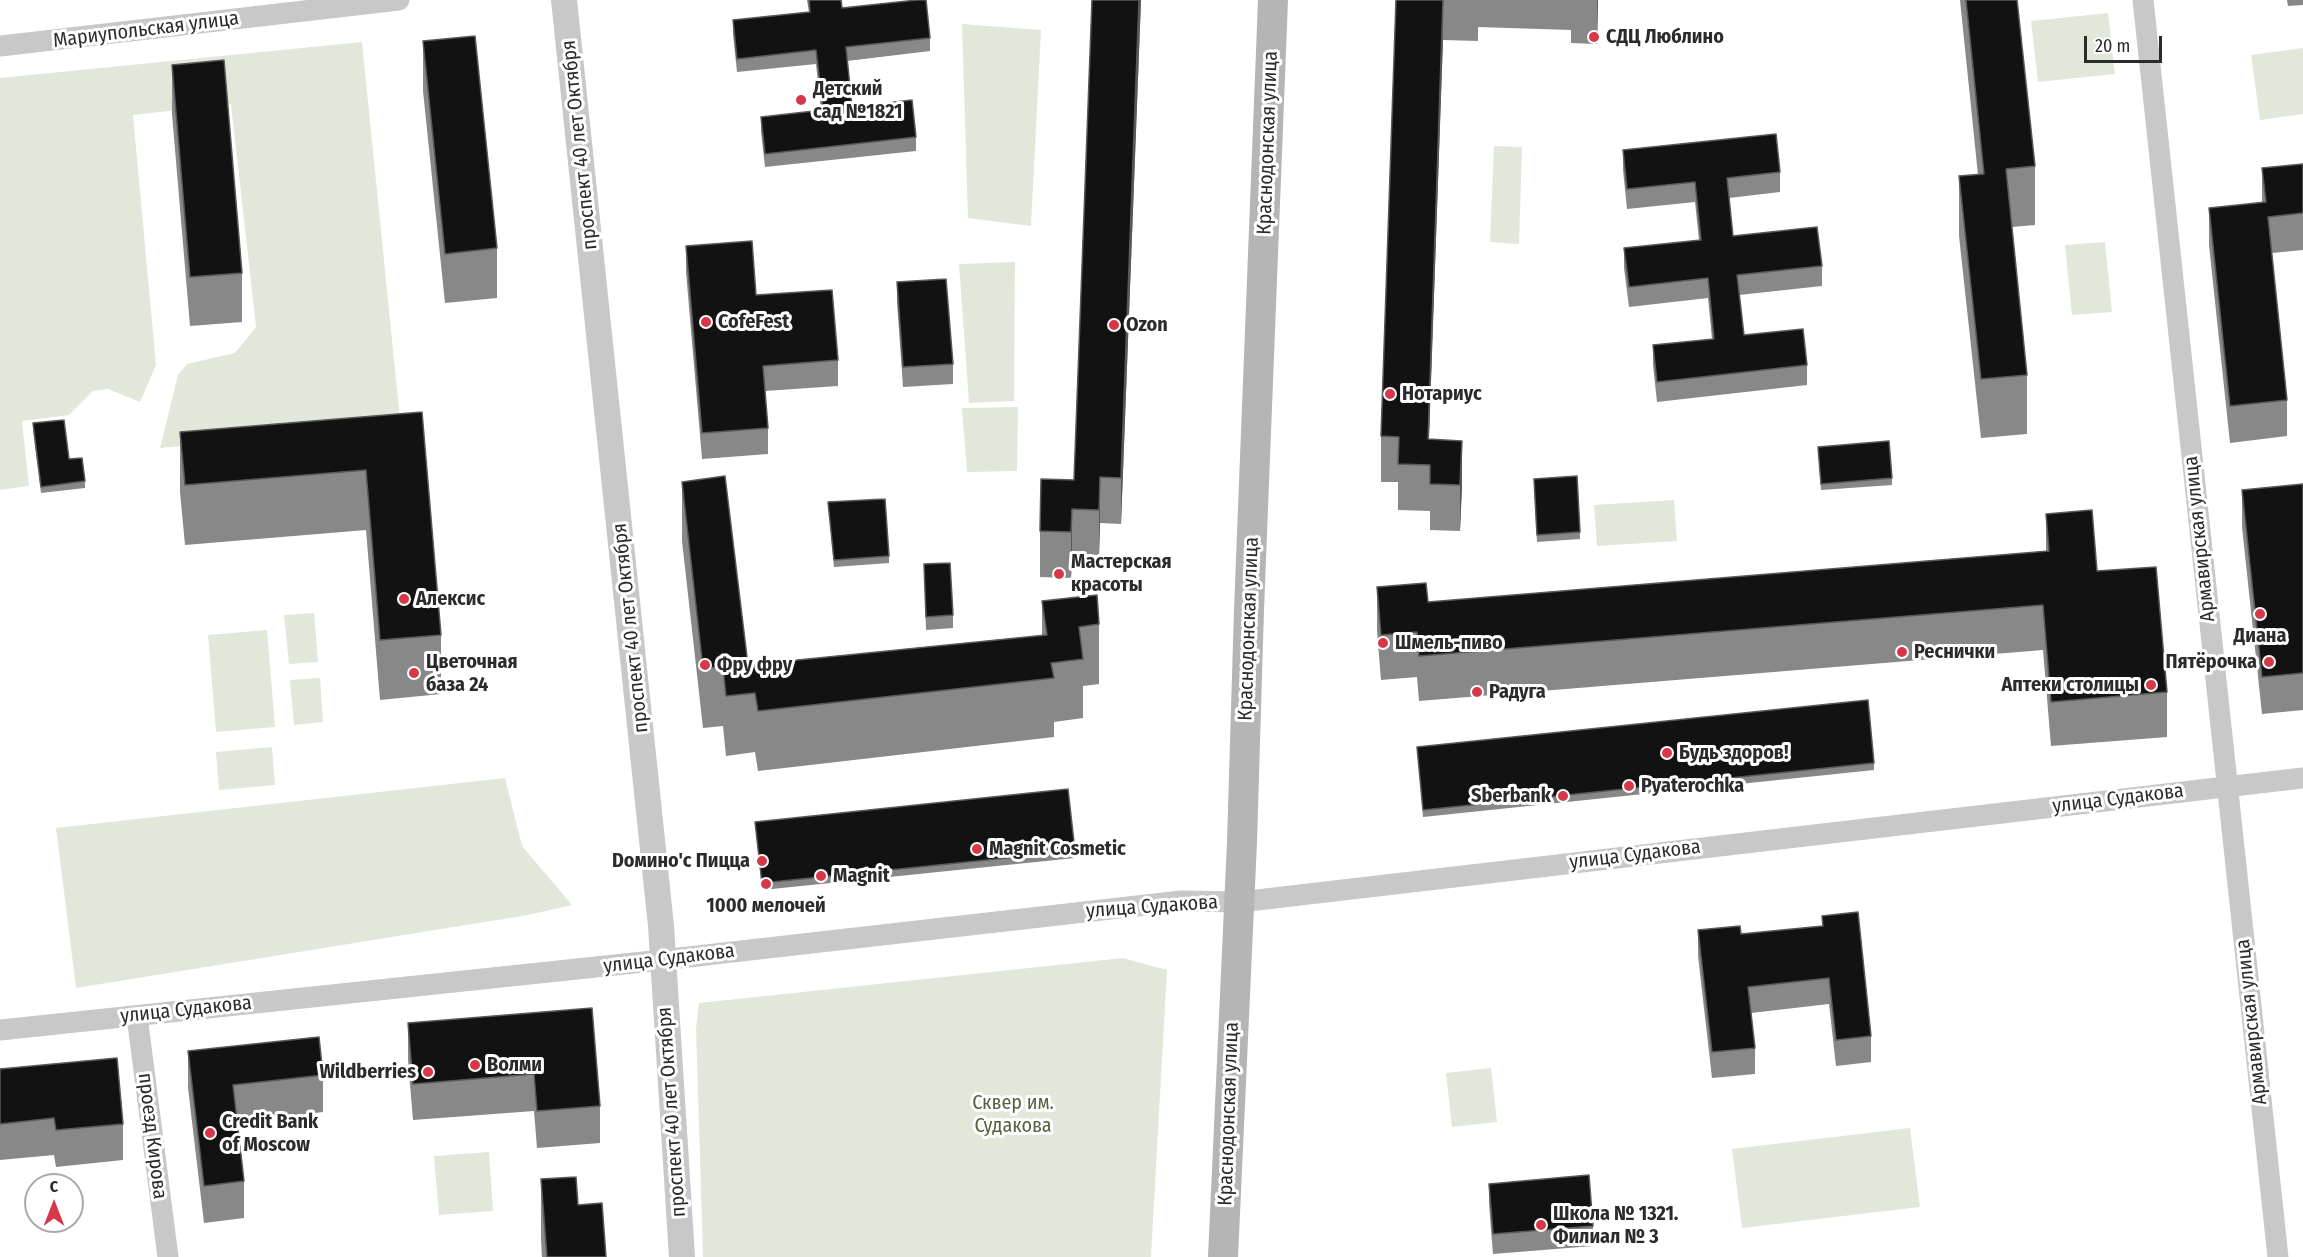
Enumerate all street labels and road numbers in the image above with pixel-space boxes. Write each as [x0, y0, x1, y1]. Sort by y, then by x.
street label: Мариупольская улица [52, 7, 240, 53]
street label: проспект 40 лет Октября [557, 39, 603, 251]
street label: Краснодонская улица [1253, 51, 1283, 235]
street label: Армавирская улица [2179, 455, 2221, 623]
street label: проспект 40 лет Октября [608, 522, 654, 734]
street label: Краснодонская улица [1234, 537, 1264, 721]
street label: улица Судакова [2051, 779, 2185, 819]
street label: улица Судакова [1568, 835, 1702, 875]
street label: улица Судакова [1085, 890, 1219, 924]
street label: Армавирская улица [2231, 938, 2273, 1106]
street label: улица Судакова [602, 939, 736, 979]
street label: улица Судакова [119, 991, 253, 1029]
street label: проспект 40 лет Октября [653, 1006, 691, 1218]
street label: Краснодонская улица [1214, 1022, 1244, 1206]
street label: проезд Кирова [132, 1072, 172, 1200]

